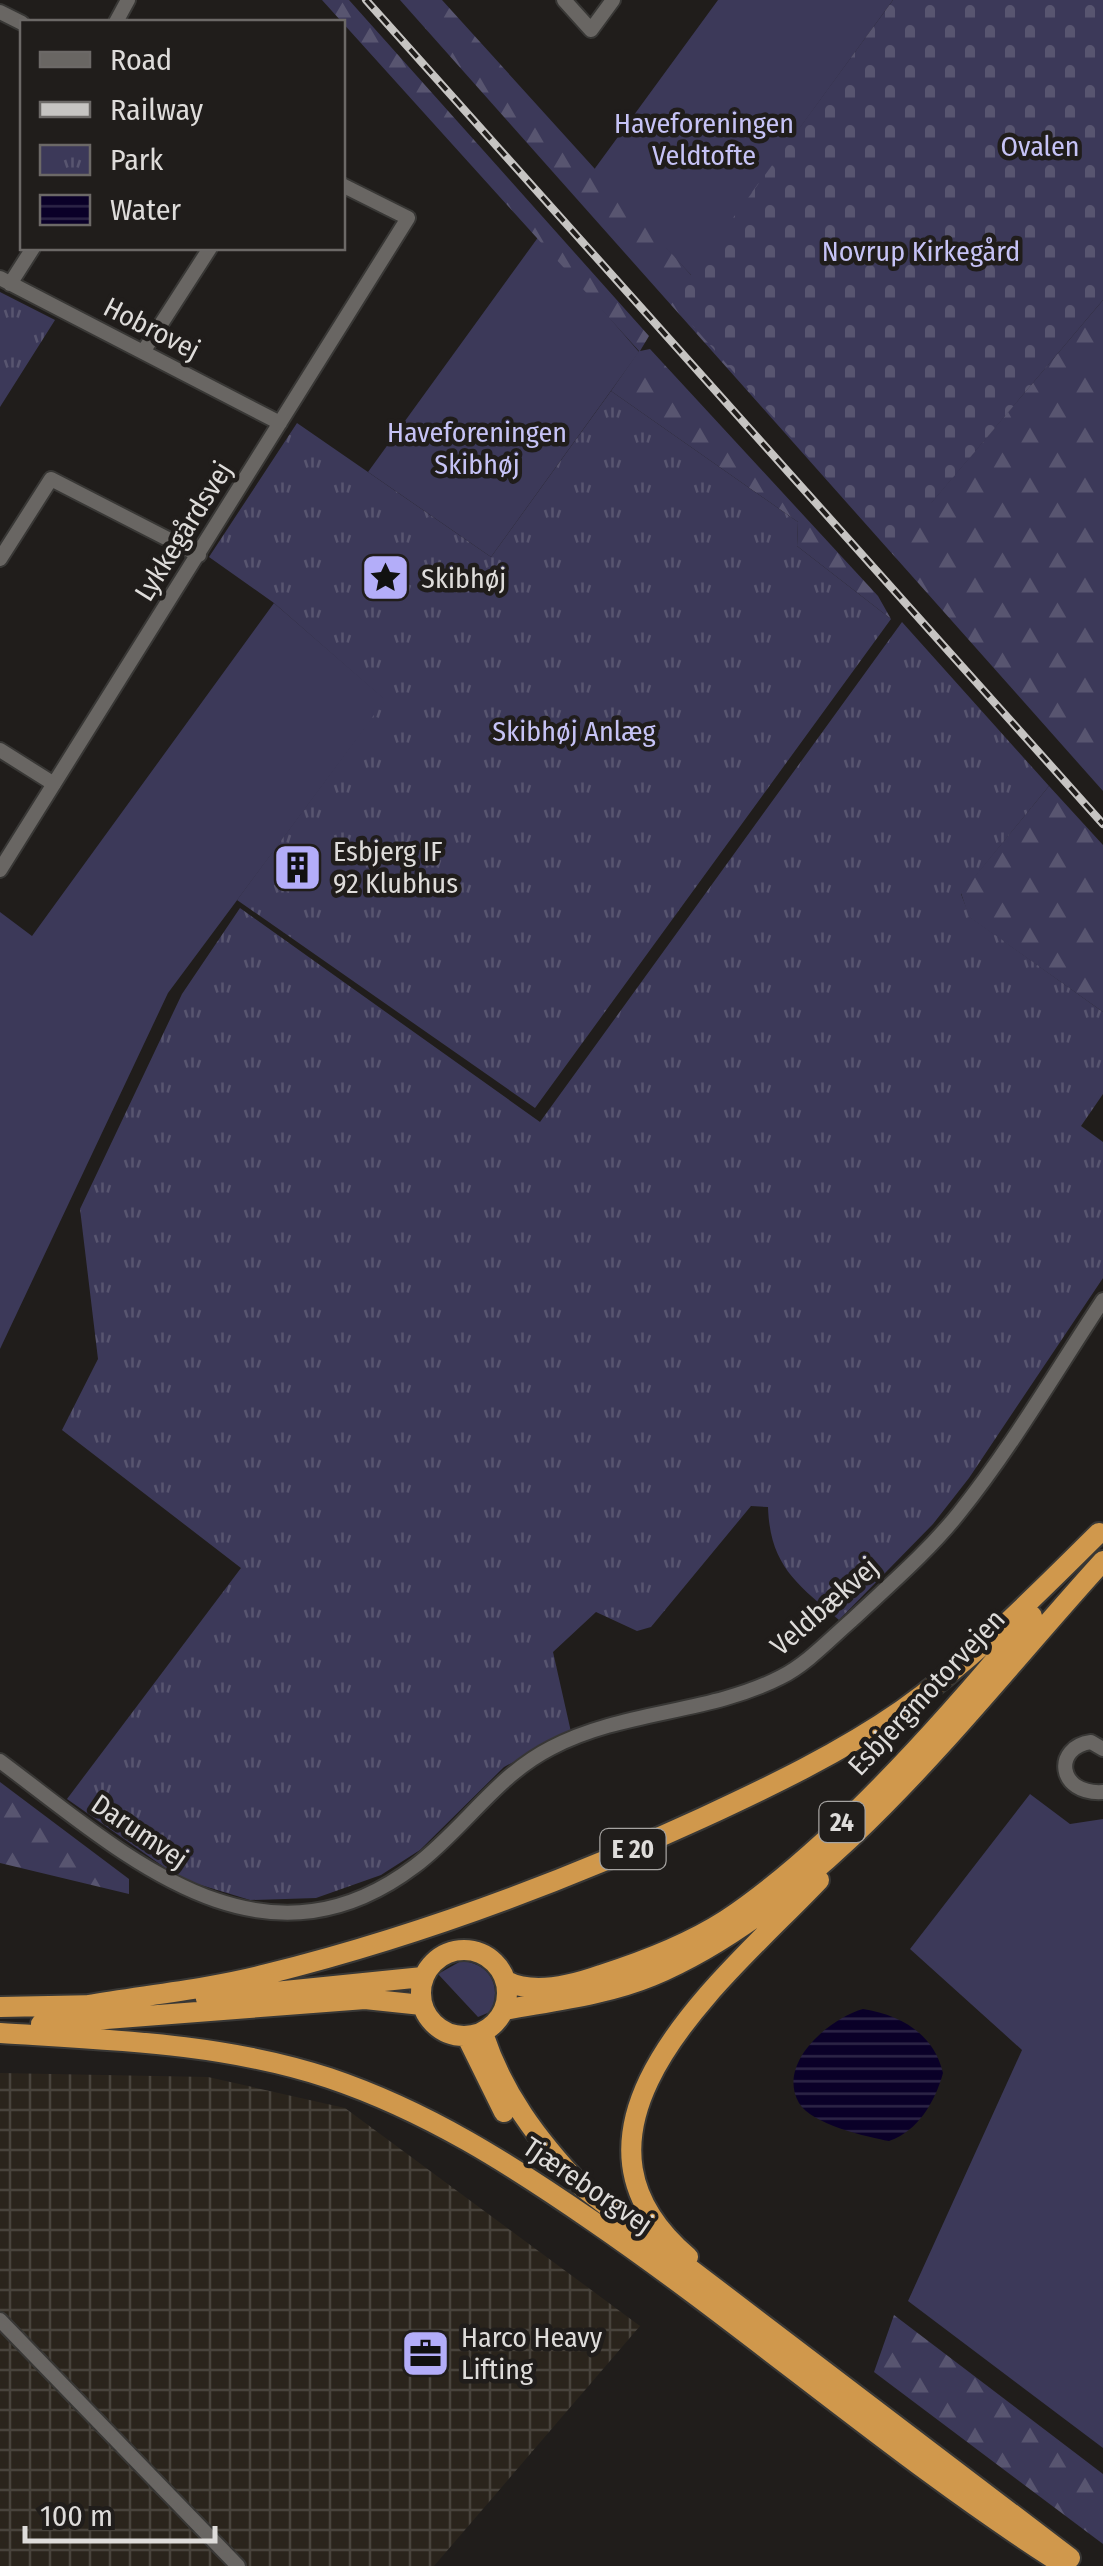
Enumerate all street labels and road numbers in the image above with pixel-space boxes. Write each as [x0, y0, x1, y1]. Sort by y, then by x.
street label: Hobrovej [98, 290, 205, 367]
street label: Lykkegårdsvej [128, 456, 239, 607]
street label: Veldbækvej [764, 1551, 885, 1662]
street label: Esbjergmotorvejen [841, 1603, 1012, 1782]
street label: Darumvej [85, 1787, 194, 1875]
road number: 24 [820, 1802, 864, 1842]
road number: E 20 [600, 1829, 666, 1869]
street label: Tjæreborgvej [517, 2130, 659, 2241]

